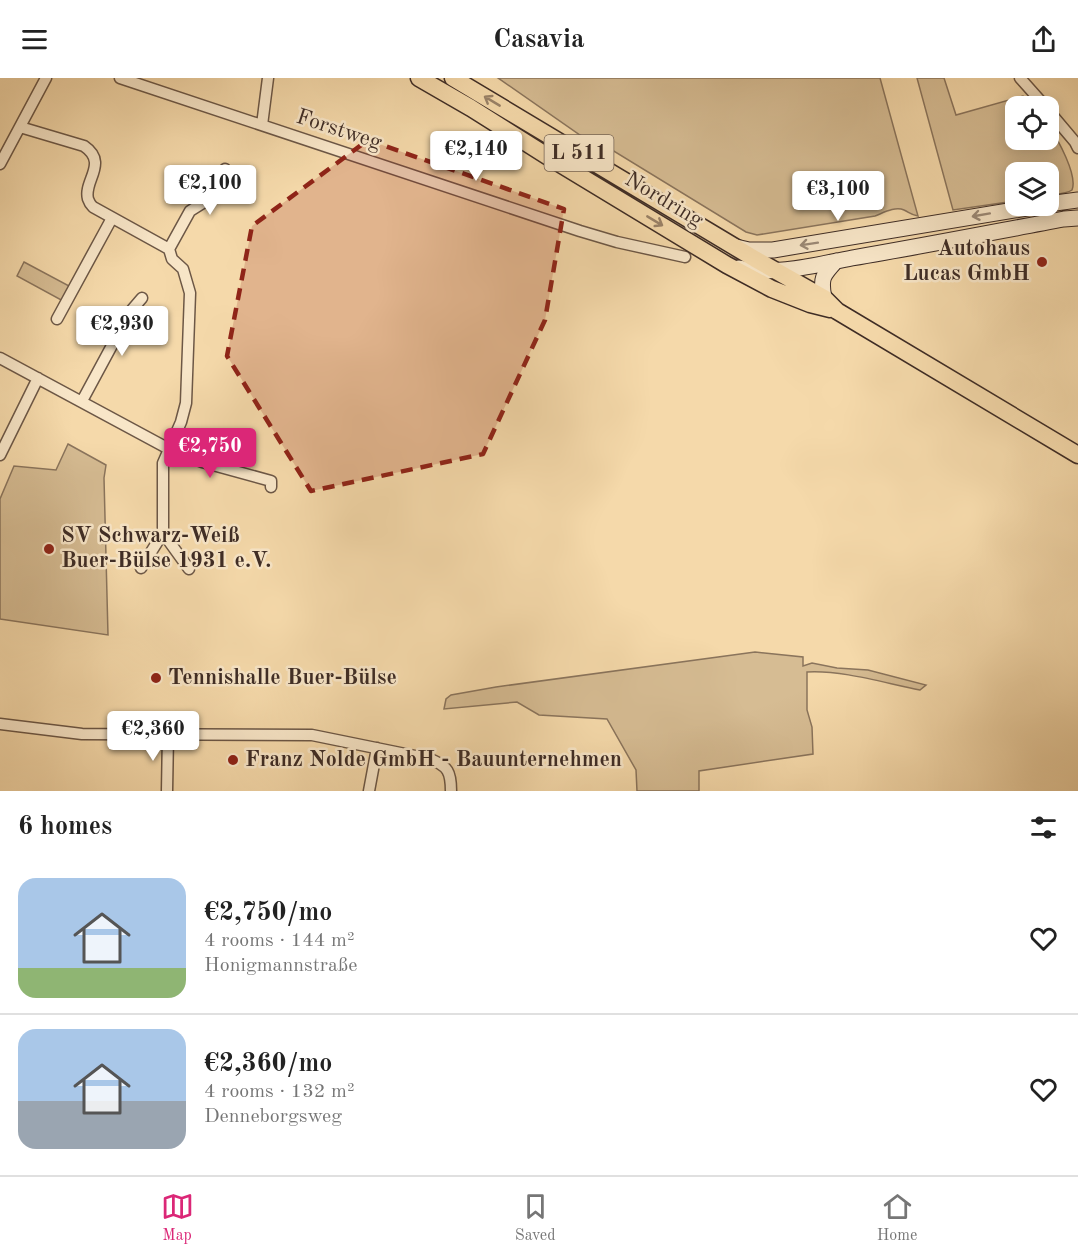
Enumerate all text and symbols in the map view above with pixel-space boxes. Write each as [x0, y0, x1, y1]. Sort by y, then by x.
icon: menu [18, 23, 51, 56]
icon: share [1027, 23, 1060, 56]
text: Casavia [493, 26, 585, 53]
one-way arrow [484, 94, 501, 106]
map controls [1005, 96, 1059, 216]
button: locate [1005, 96, 1059, 150]
street label: Forstweg [294, 106, 385, 154]
pin: €2,140 [427, 131, 525, 182]
road number: L 511 [544, 135, 614, 171]
text: €2,140 [444, 140, 508, 160]
button: layers [1005, 162, 1059, 216]
pin: €2,100 [161, 165, 259, 216]
street label: Nordring [621, 168, 707, 232]
pin: €3,100 [789, 171, 887, 222]
text: €2,100 [178, 174, 242, 194]
text: €3,100 [806, 180, 870, 200]
one-way arrow [972, 209, 991, 220]
one-way arrow [646, 215, 663, 227]
one-way arrow [800, 238, 819, 249]
place label: Autohaus Lucas GmbH [903, 238, 1030, 285]
marker: Autohaus Lucas GmbH [1035, 255, 1049, 269]
pin: €2,930 [73, 306, 171, 357]
text: €2,930 [90, 315, 154, 335]
pin: €2,750 [161, 428, 259, 479]
text: €2,750 [178, 437, 242, 457]
place label: SV Schwarz-Weiß Buer-Bülse 1931 e.V. [61, 525, 271, 572]
marker: SV Schwarz-Weiß Buer-Bülse 1931 e.V. [42, 542, 56, 556]
place label: Tennishalle Buer-Bülse [168, 667, 397, 689]
marker: Tennishalle Buer-Bülse [149, 671, 163, 685]
pin: €2,360 [104, 711, 202, 762]
text: €2,360 [121, 720, 185, 740]
place label: Franz Nolde GmbH - Bauunternehmen [245, 749, 622, 771]
marker: Franz Nolde GmbH - Bauunternehmen [226, 753, 240, 767]
icon: filters [1027, 811, 1060, 844]
text: 6 homes [18, 814, 112, 840]
text: €2,750/mo [204, 900, 332, 926]
icon: home [66, 902, 138, 974]
icon: heart [1027, 922, 1060, 955]
text: 4 rooms · 144 m² [204, 931, 354, 951]
text: Honigmannstraße [204, 956, 358, 976]
text: €2,360/mo [204, 1051, 332, 1077]
icon: home [66, 1053, 138, 1125]
icon: heart [1027, 1073, 1060, 1106]
text: 4 rooms · 132 m² [204, 1082, 354, 1102]
text: Denneborgsweg [204, 1107, 342, 1127]
tab: Map [161, 1190, 194, 1246]
tab: Saved [515, 1190, 556, 1246]
tab: Home [877, 1190, 917, 1246]

